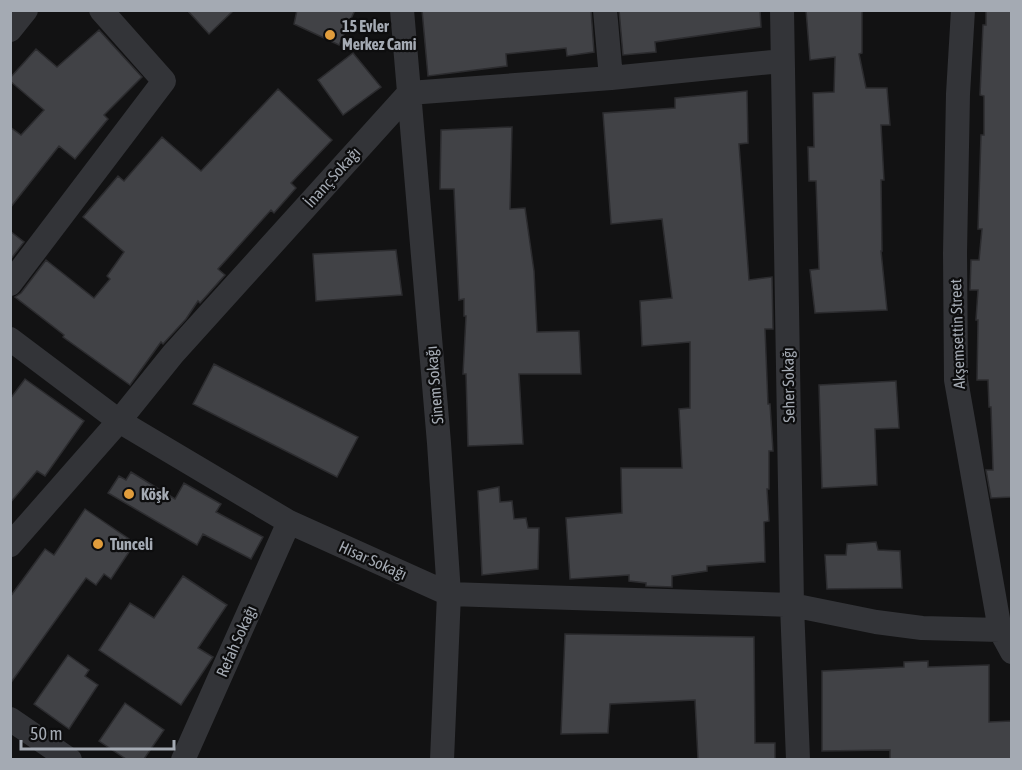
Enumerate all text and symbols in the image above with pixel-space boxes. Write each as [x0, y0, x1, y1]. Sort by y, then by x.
place label: 15 Evler Merkez Cami [342, 17, 417, 53]
marker: 15 Evler Merkez Cami [323, 28, 337, 42]
street label: İnanç Sokağı [300, 143, 364, 211]
street label: Akşemsettin Street [946, 278, 969, 389]
street label: Sinem Sokağı [422, 345, 447, 425]
street label: Seher Sokağı [778, 347, 799, 423]
place label: Köşk [141, 485, 170, 503]
marker: Köşk [122, 487, 136, 501]
place label: Tunceli [110, 535, 153, 553]
marker: Tunceli [91, 537, 105, 551]
street label: Hisar Sokağı [336, 537, 410, 584]
street label: Refah Sokağı [212, 602, 261, 680]
scale bar [21, 713, 174, 751]
text: 50 m [30, 723, 62, 744]

